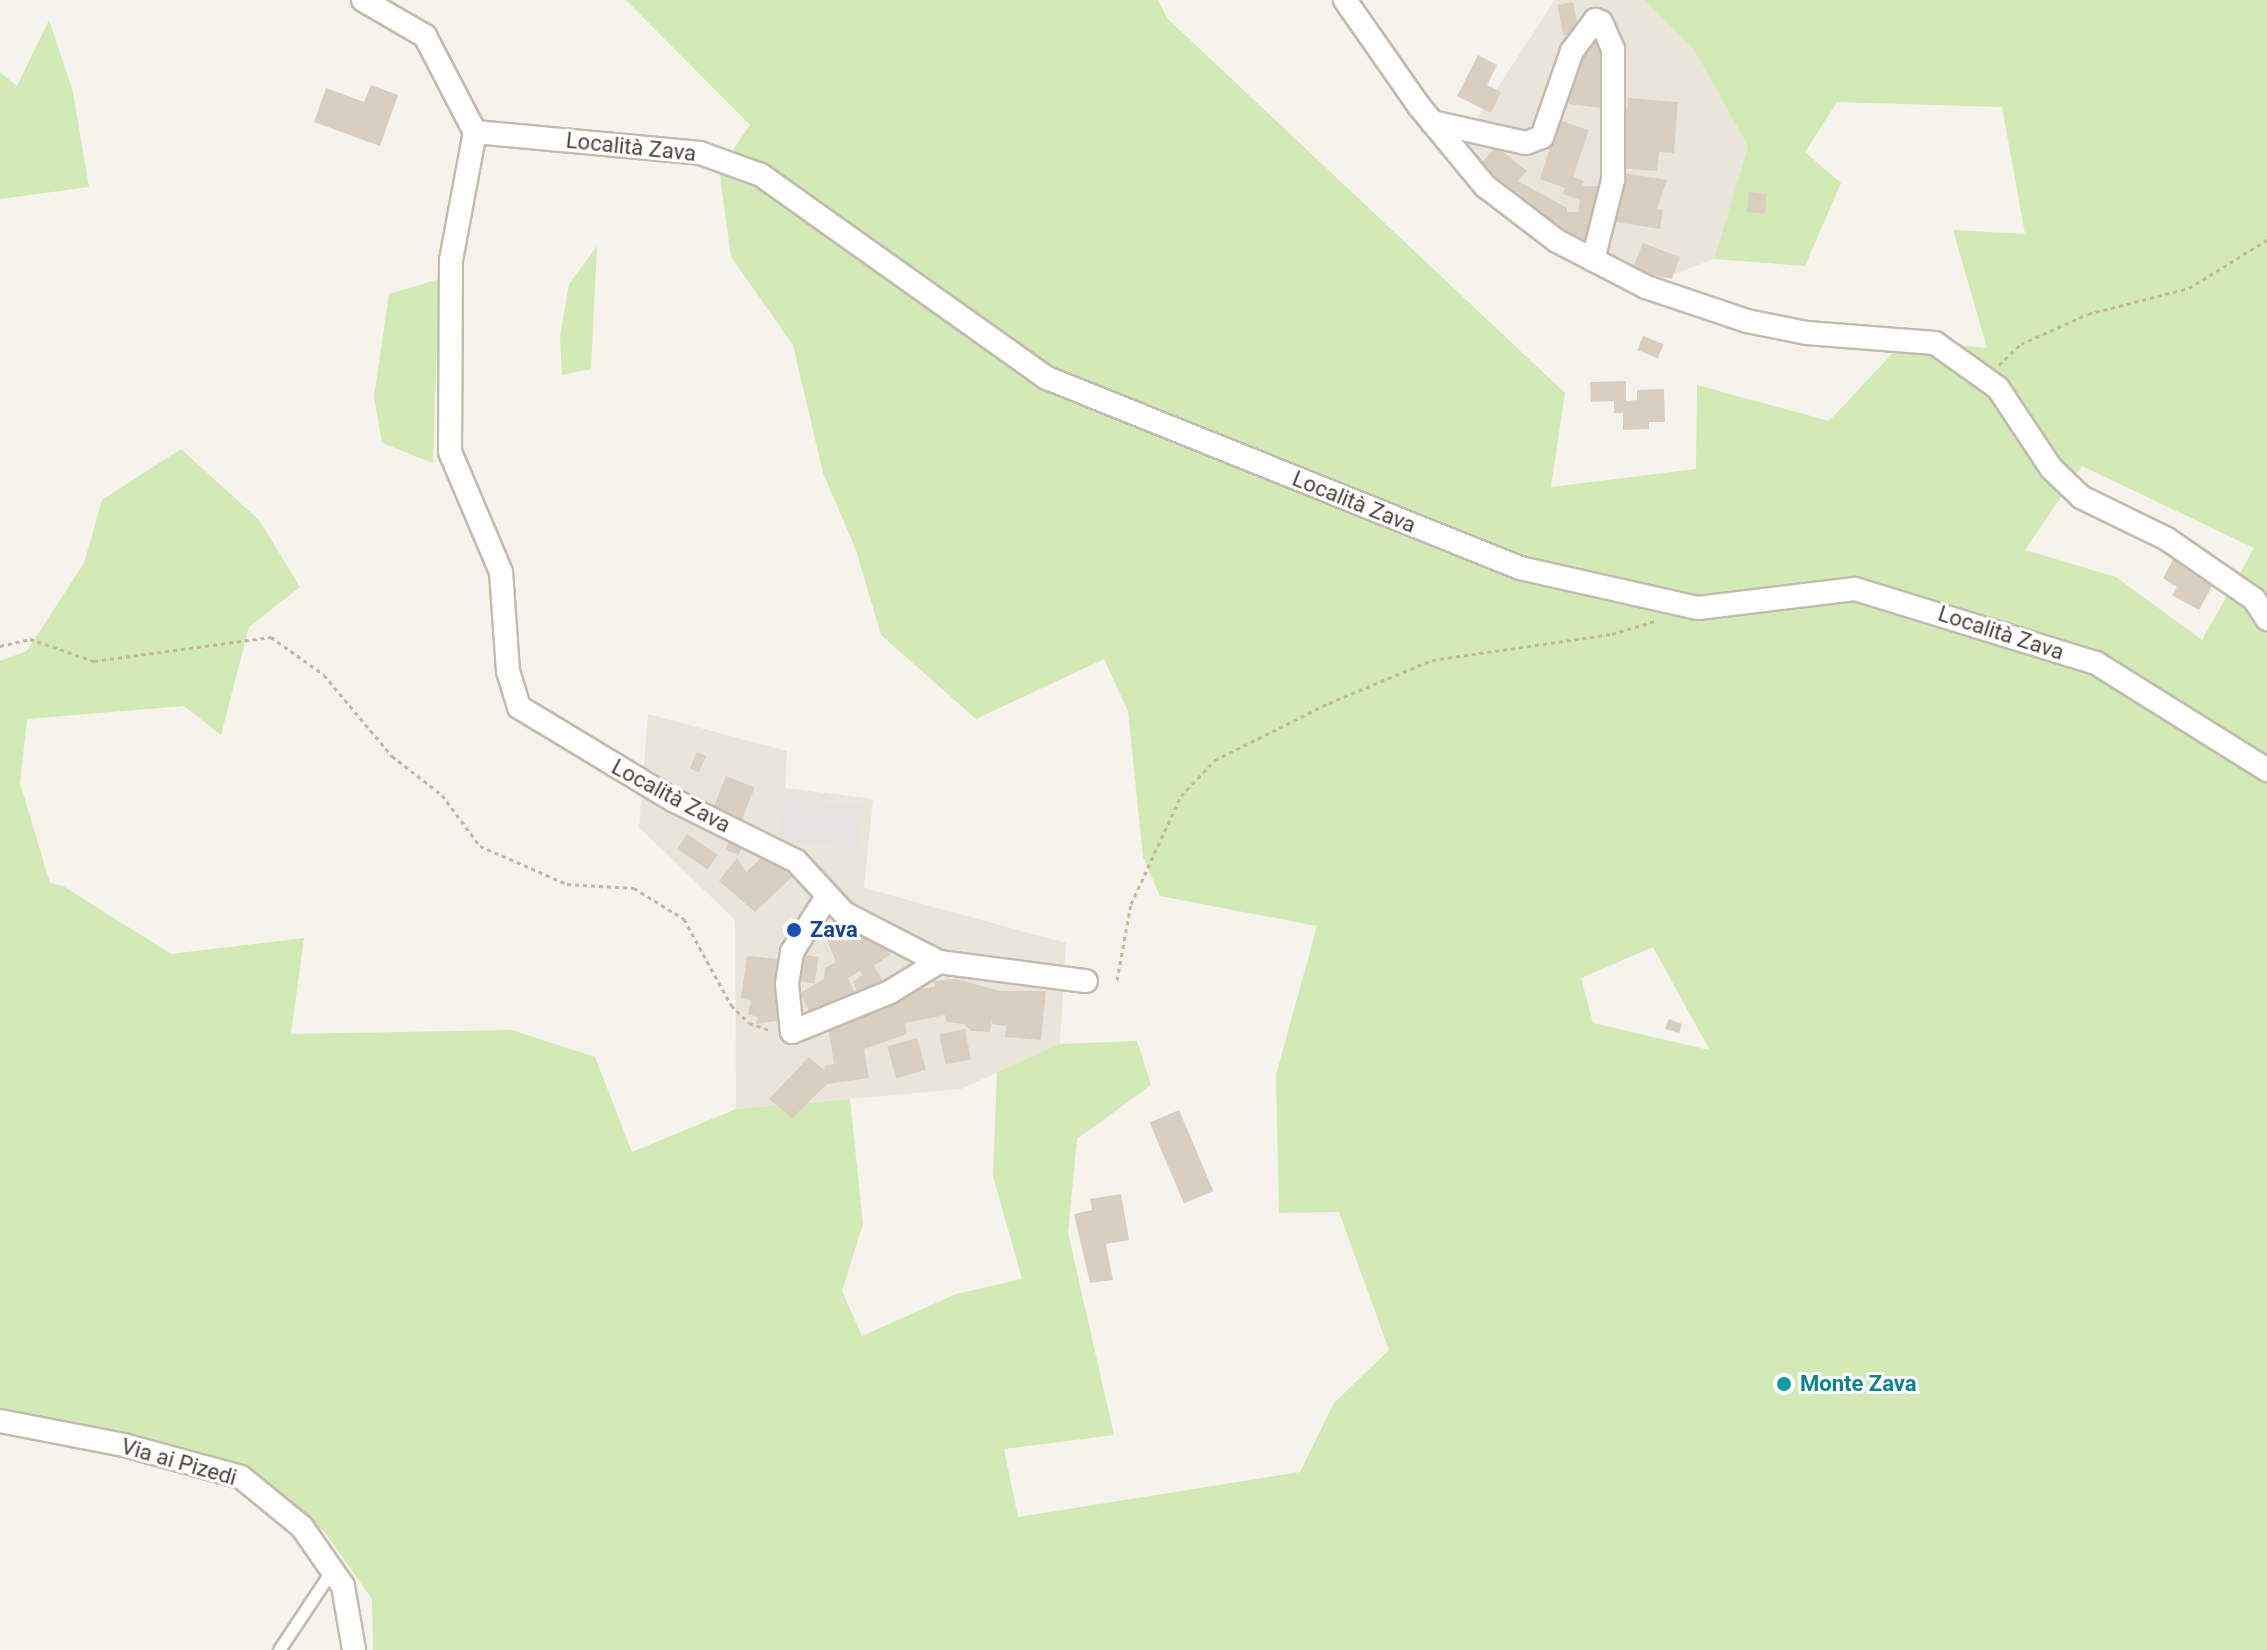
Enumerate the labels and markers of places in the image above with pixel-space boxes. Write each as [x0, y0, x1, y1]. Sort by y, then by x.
place label: Zava [810, 917, 858, 943]
marker: Zava [785, 921, 803, 939]
place label: Monte Zava [1800, 1371, 1917, 1397]
marker: Monte Zava [1775, 1375, 1793, 1393]

